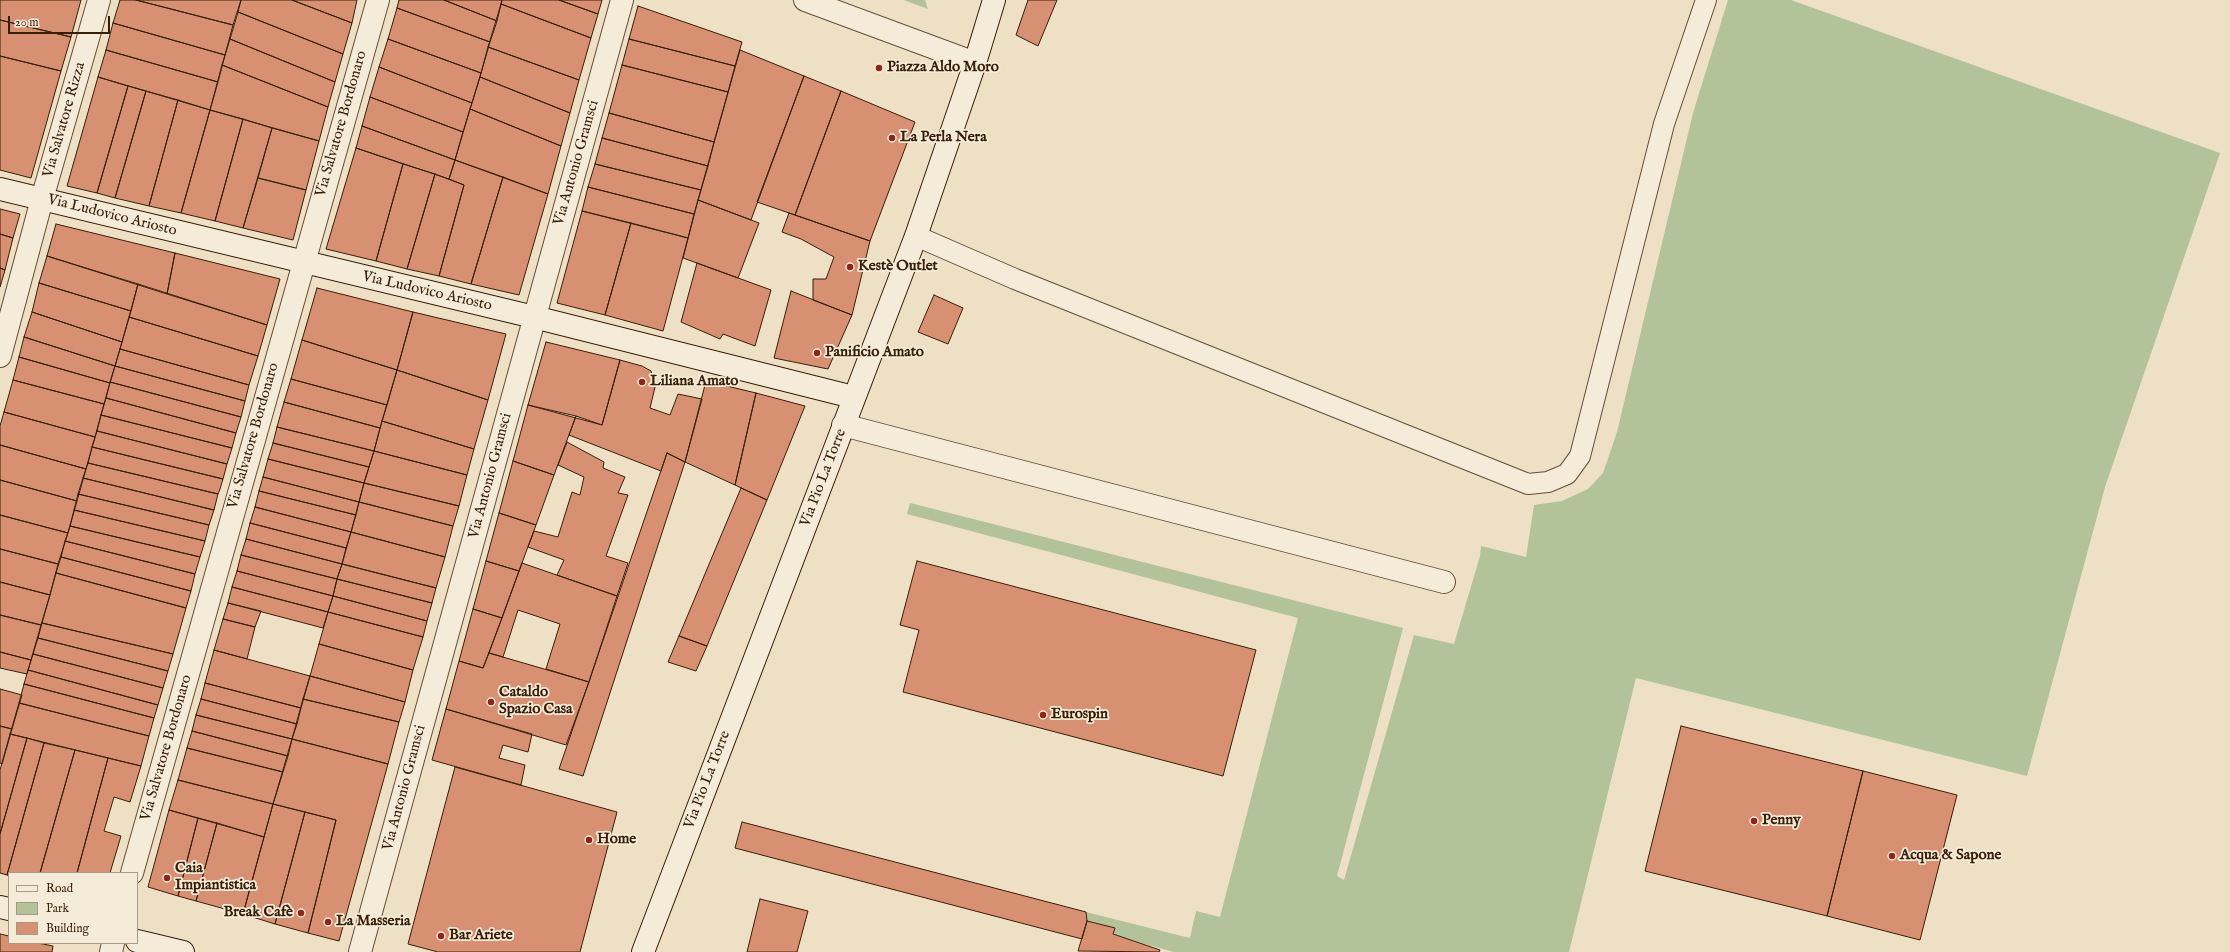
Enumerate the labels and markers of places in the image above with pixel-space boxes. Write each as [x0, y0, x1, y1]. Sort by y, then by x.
place label: Piazza Aldo Moro [887, 59, 999, 77]
marker: Piazza Aldo Moro [874, 63, 884, 73]
place label: La Perla Nera [900, 129, 987, 147]
marker: La Perla Nera [887, 133, 897, 143]
place label: Kestè Outlet [858, 258, 938, 276]
marker: Kestè Outlet [845, 262, 855, 272]
place label: Panificio Amato [825, 344, 924, 362]
marker: Panificio Amato [812, 348, 822, 358]
place label: Liliana Amato [650, 373, 738, 391]
marker: Liliana Amato [637, 377, 647, 387]
place label: Cataldo Spazio Casa [499, 684, 572, 719]
marker: Cataldo Spazio Casa [486, 697, 496, 707]
place label: Eurospin [1051, 706, 1108, 724]
marker: Eurospin [1038, 710, 1048, 720]
place label: Penny [1762, 812, 1801, 830]
marker: Penny [1749, 816, 1759, 826]
place label: Home [597, 831, 636, 849]
marker: Home [584, 835, 594, 845]
place label: Acqua & Sapone [1900, 847, 2001, 865]
marker: Acqua & Sapone [1887, 851, 1897, 861]
place label: Caia Impiantistica [175, 860, 256, 895]
marker: Caia Impiantistica [162, 873, 172, 883]
place label: Break Cafè [223, 904, 293, 922]
marker: Break Cafè [296, 908, 306, 918]
place label: La Masseria [336, 913, 410, 931]
marker: La Masseria [323, 917, 333, 927]
place label: Bar Ariete [449, 927, 513, 945]
marker: Bar Ariete [436, 931, 446, 941]

